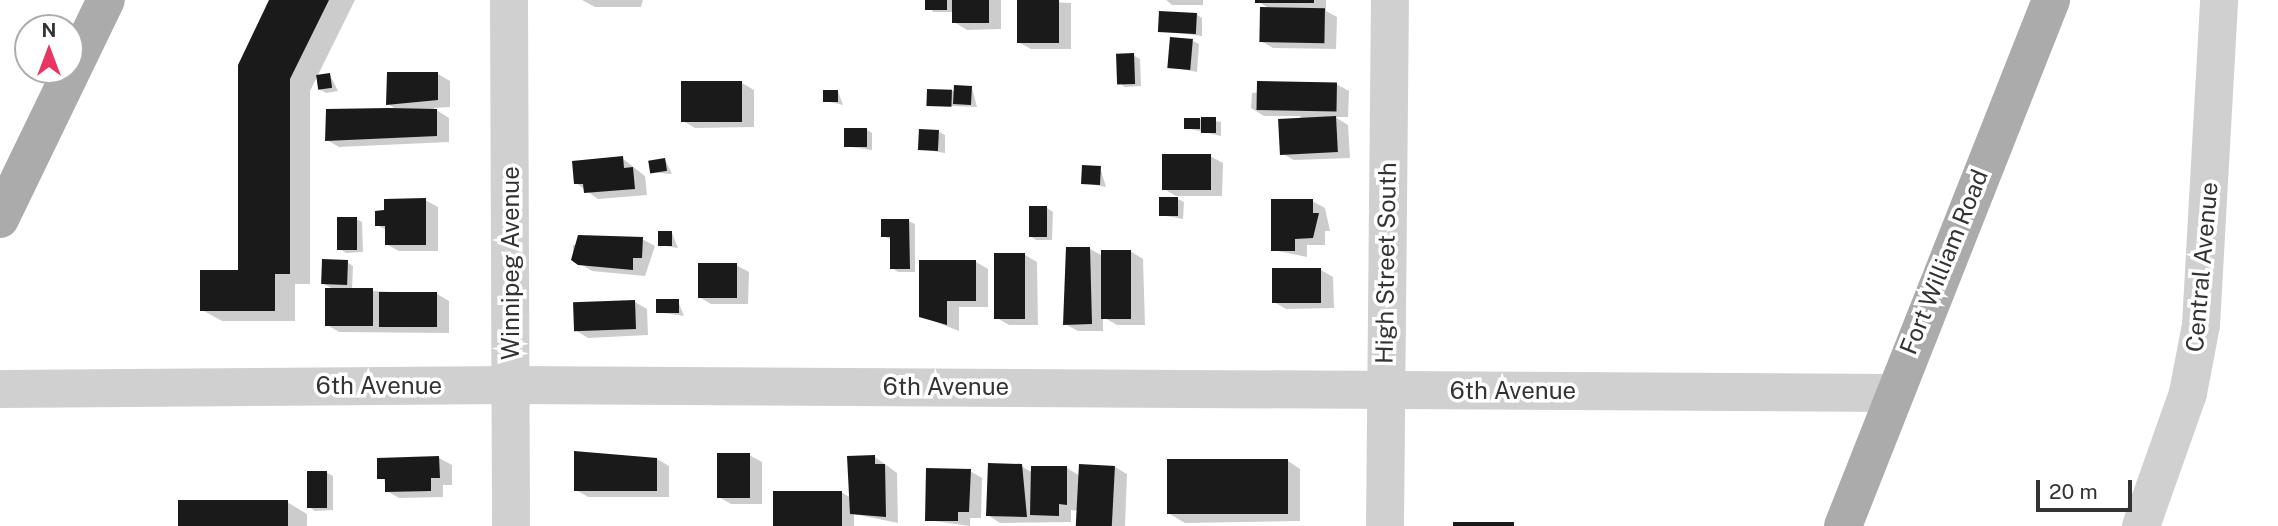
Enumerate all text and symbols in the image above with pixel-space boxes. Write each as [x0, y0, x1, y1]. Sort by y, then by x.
north arrow [14, 14, 84, 84]
text: N [42, 19, 56, 41]
street label: High Street South [1370, 162, 1402, 364]
street label: Fort William Road [1894, 165, 1994, 359]
street label: Winnipeg Avenue [497, 166, 525, 360]
street label: Central Avenue [2180, 181, 2224, 353]
street label: 6th Avenue [316, 372, 442, 400]
street label: 6th Avenue [883, 373, 1009, 401]
street label: 6th Avenue [1450, 377, 1576, 405]
scale bar [2040, 466, 2136, 510]
text: 20 m [2049, 479, 2098, 504]

